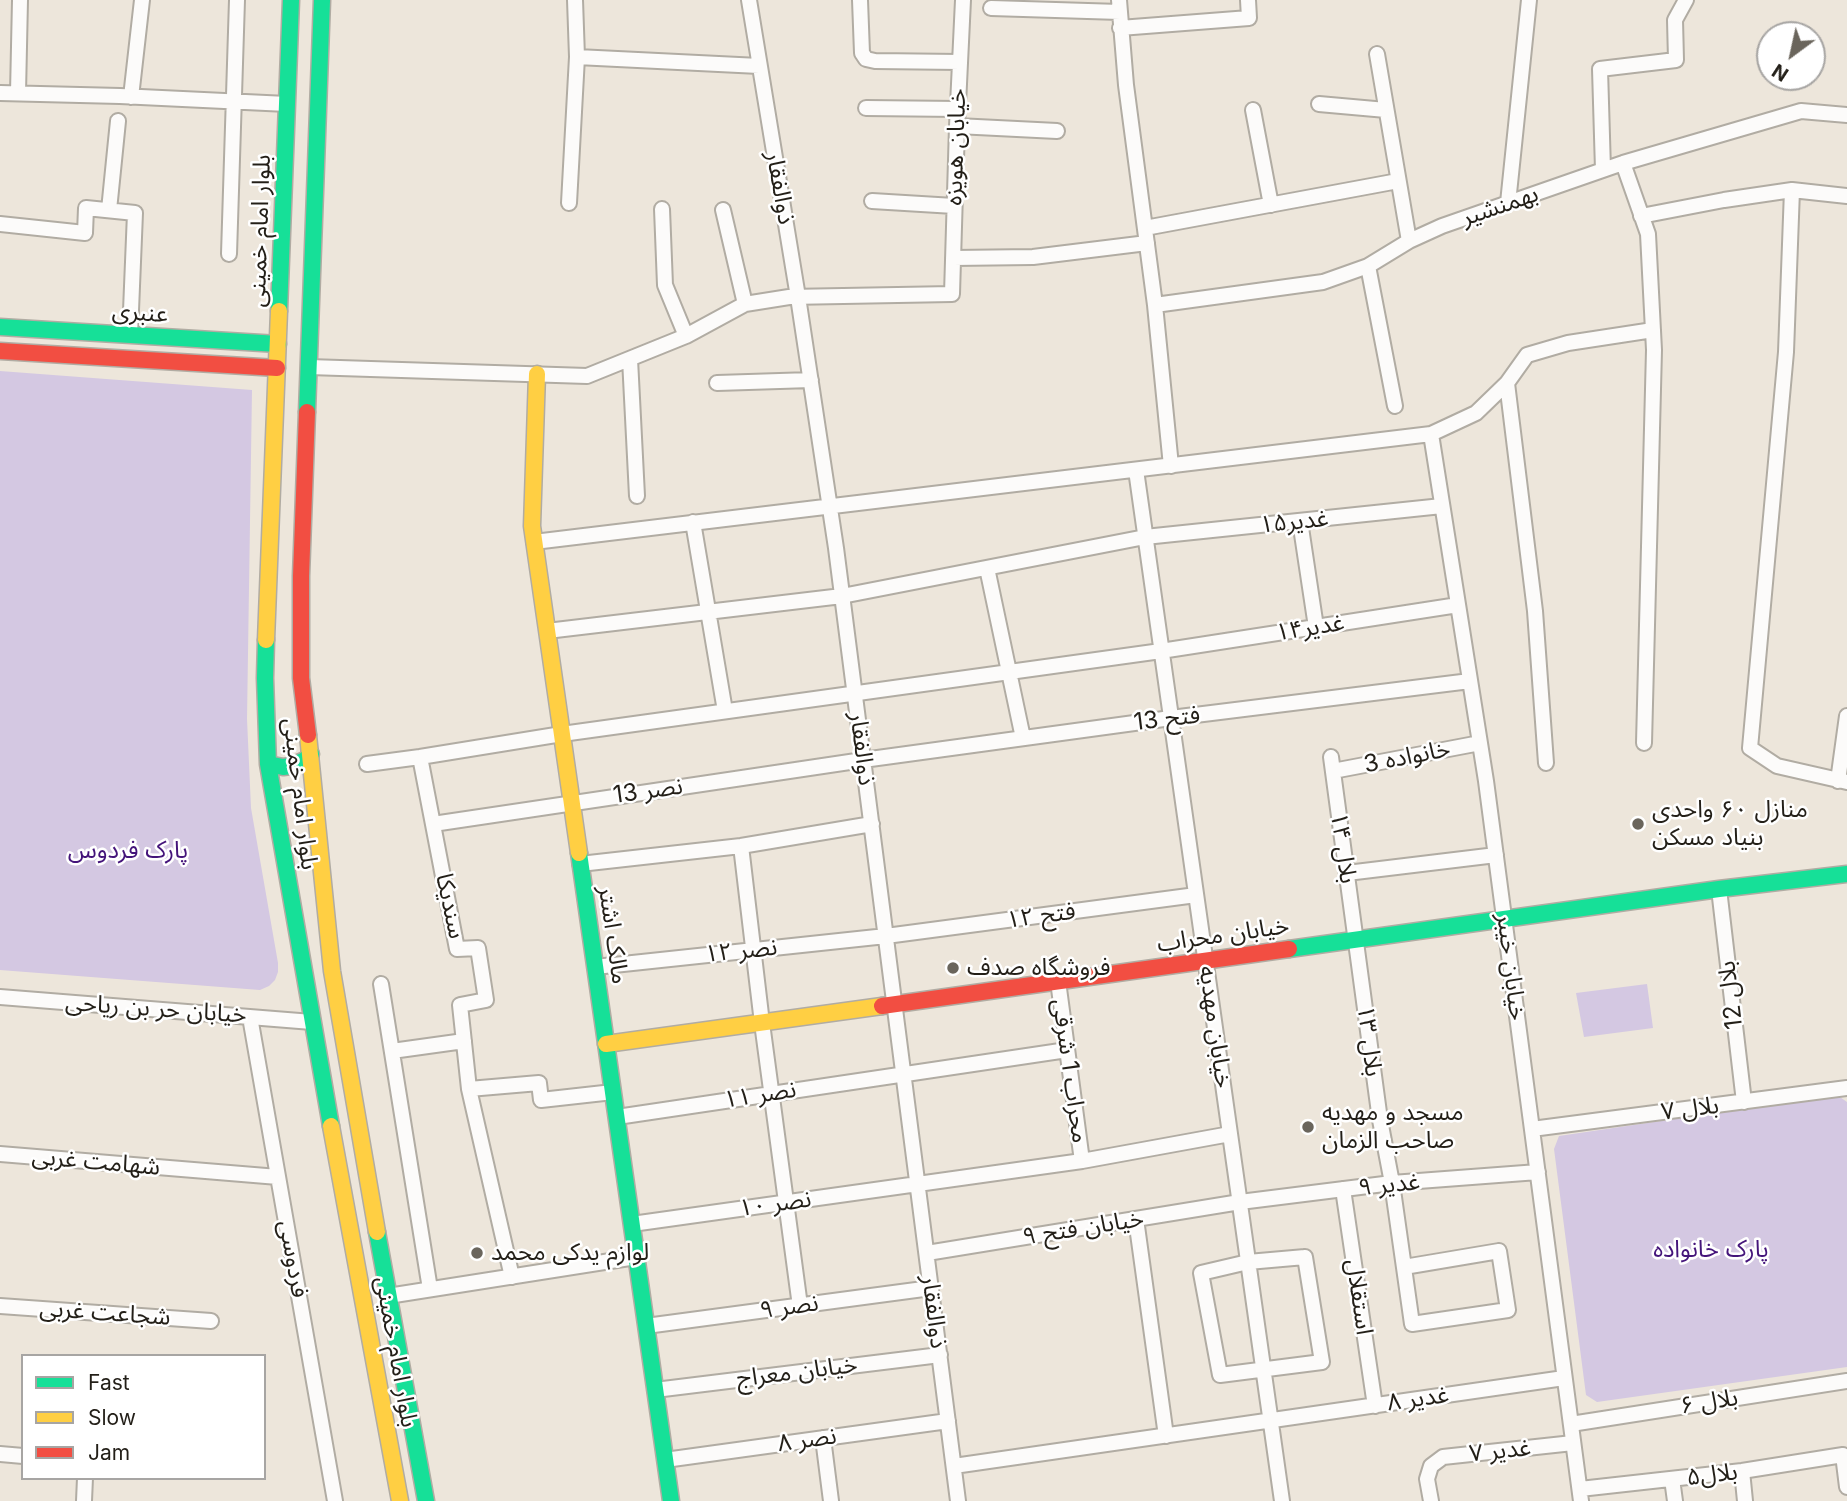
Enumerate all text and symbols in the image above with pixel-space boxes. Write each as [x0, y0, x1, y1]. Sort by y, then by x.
north arrow [1756, 21, 1826, 91]
text: N [1768, 59, 1793, 86]
street label: خیابان هویزه [940, 88, 972, 206]
street label: ذوالفقار [759, 149, 801, 227]
street label: بلوار امام خمینی [243, 154, 277, 308]
street label: بهمنشیر [1458, 179, 1542, 233]
street label: عنبری [111, 297, 169, 329]
street label: غدیر۱۵ [1258, 504, 1330, 540]
street label: غدیر۱۴ [1274, 608, 1346, 648]
street label: فتح 13 [1132, 701, 1202, 737]
street label: ذوالفقار [843, 711, 881, 787]
street label: بلوار امام خمینی [276, 716, 324, 872]
street label: خانواده 3 [1361, 735, 1453, 779]
street label: نصر 13 [611, 772, 685, 810]
place label: منازل ۶۰ واحدی بنیاد مسکن [1652, 796, 1808, 852]
street label: بلال ۱۴ [1324, 810, 1362, 886]
marker: منازل ۶۰ واحدی بنیاد مسکن [1630, 816, 1646, 832]
park label: پارک فردوس [68, 837, 188, 865]
street label: سندیکا [429, 871, 471, 941]
street label: مالک اشتر [592, 884, 634, 986]
street label: فتح ۱۲ [1005, 897, 1077, 935]
street label: خیابان محراب [1155, 911, 1291, 959]
street label: خیابان خیبر [1490, 912, 1532, 1022]
street label: نصر ۱۲ [703, 933, 779, 969]
place label: فروشگاه صدف [967, 954, 1110, 982]
street label: بلال 12 [1713, 959, 1749, 1031]
marker: فروشگاه صدف [945, 960, 961, 976]
street label: خیابان مهدیه [1192, 964, 1238, 1090]
street label: خیابان حر بن ریاحی [64, 988, 248, 1030]
street label: محراب 1 شرقی [1046, 997, 1094, 1145]
street label: بلال ۱۳ [1350, 1004, 1388, 1078]
street label: نصر ۱۱ [722, 1075, 798, 1115]
street label: بلال ۷ [1659, 1091, 1721, 1127]
place label: مسجد و مهدیه صاحب الزمان [1322, 1099, 1464, 1155]
marker: مسجد و مهدیه صاحب الزمان [1300, 1119, 1316, 1135]
street label: شهامت غربی [31, 1142, 161, 1182]
street label: غدیر ۹ [1357, 1167, 1421, 1203]
street label: نصر ۱۰ [737, 1185, 813, 1223]
street label: خیابان فتح ۹ [1020, 1204, 1146, 1252]
street label: فردوسی [272, 1218, 314, 1300]
park label: پارک خانواده [1653, 1236, 1769, 1264]
place label: لوازم یدکی محمد [491, 1239, 649, 1267]
marker: لوازم یدکی محمد [469, 1245, 485, 1261]
street label: استقلال [1339, 1257, 1379, 1337]
street label: بلوار امام خمینی [369, 1274, 423, 1430]
street label: ذوالفقار [915, 1274, 953, 1350]
street label: نصر ۹ [758, 1289, 820, 1325]
street label: شجاعت غربی [39, 1294, 171, 1332]
street label: خیابان معراج [735, 1350, 859, 1394]
legend [21, 1354, 266, 1480]
text: Fast [88, 1370, 130, 1395]
street label: غدیر ۸ [1385, 1380, 1451, 1418]
street label: بلال ۶ [1678, 1383, 1740, 1421]
text: Slow [88, 1405, 136, 1430]
street label: نصر ۸ [776, 1422, 838, 1458]
street label: غدیر ۷ [1468, 1433, 1532, 1469]
text: Jam [88, 1440, 130, 1465]
street label: بلال۵ [1685, 1458, 1739, 1492]

